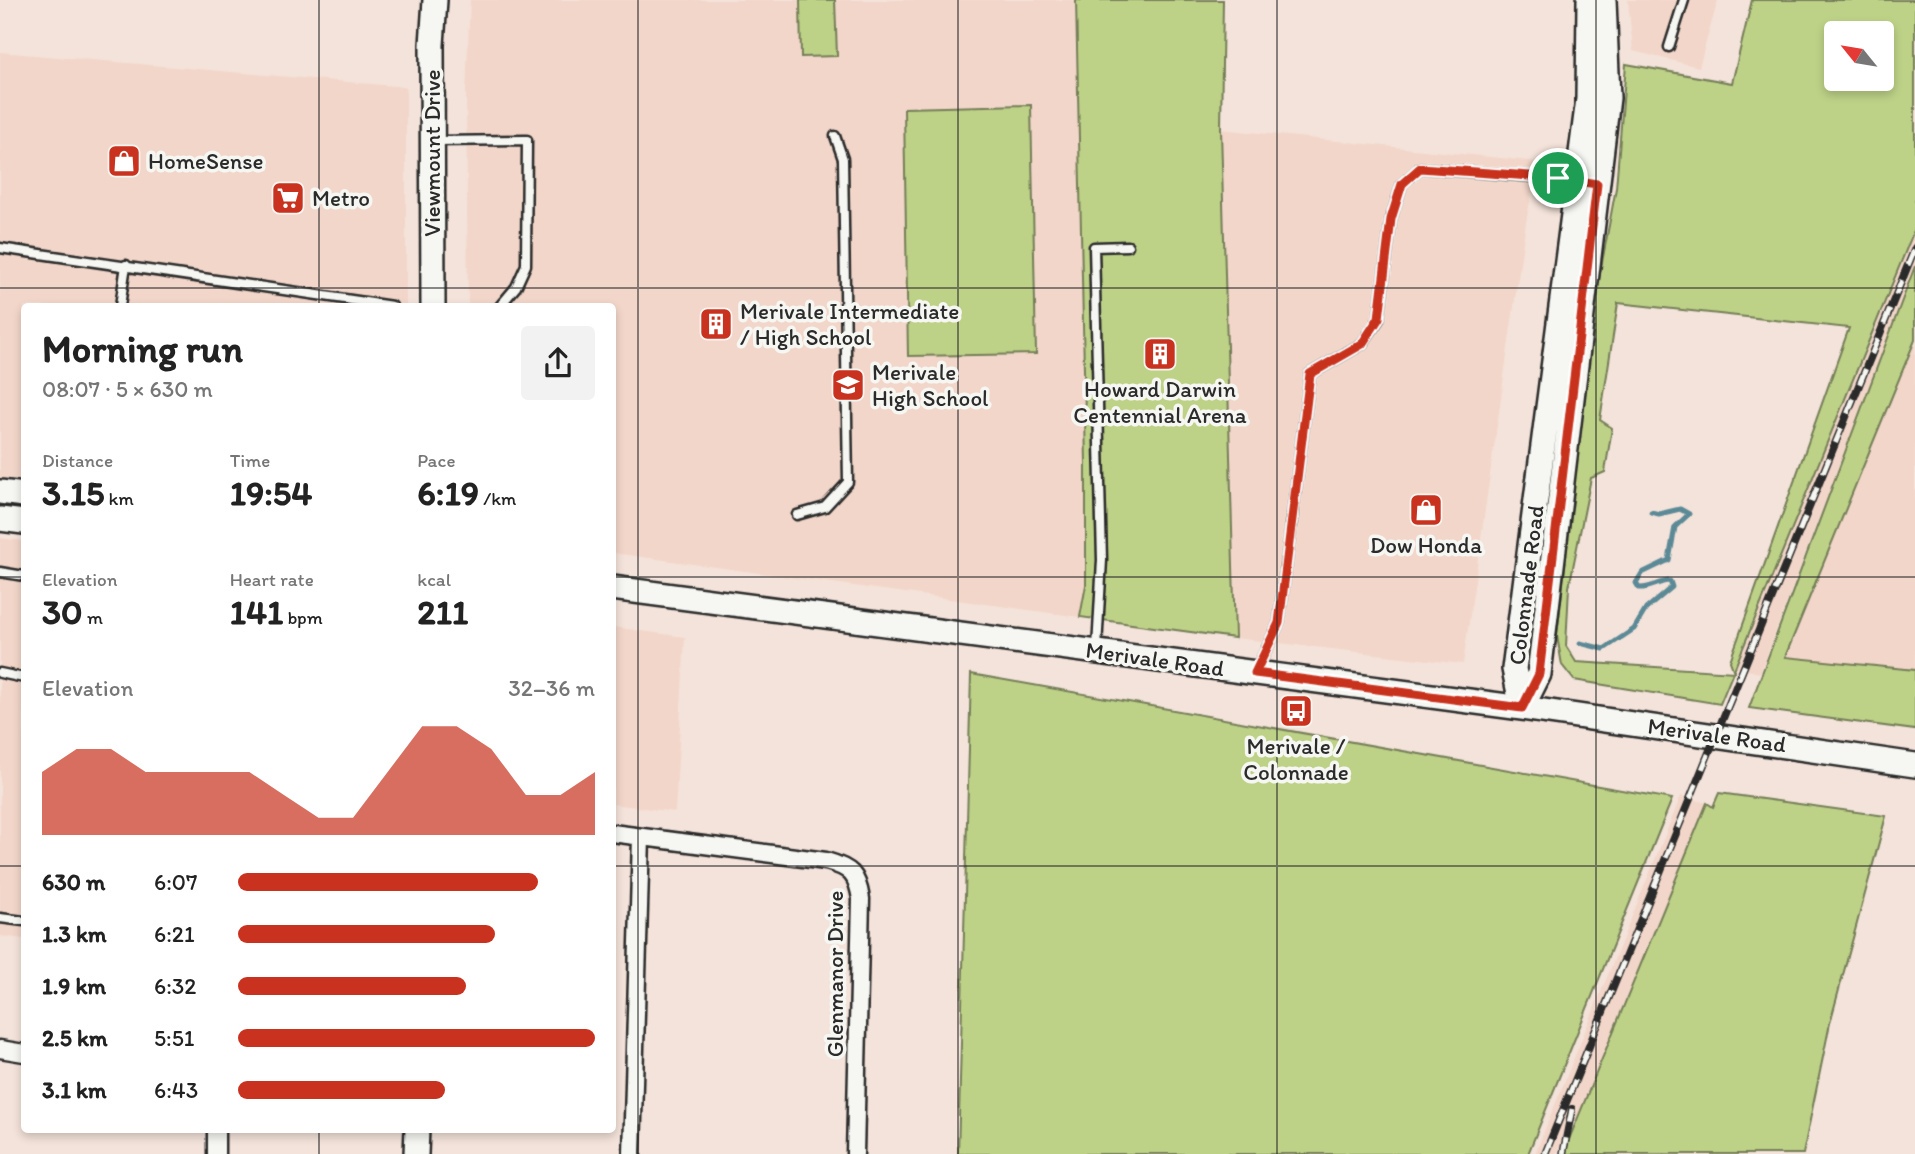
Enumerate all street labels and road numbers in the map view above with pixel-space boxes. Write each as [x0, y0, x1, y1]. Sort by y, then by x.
street label: Viewmount Drive [418, 69, 446, 237]
street label: Colonnade Road [1502, 504, 1550, 666]
street label: Merivale Road [1084, 635, 1226, 683]
street label: Merivale Road [1646, 711, 1788, 759]
street label: Glenmanor Drive [821, 891, 849, 1057]

